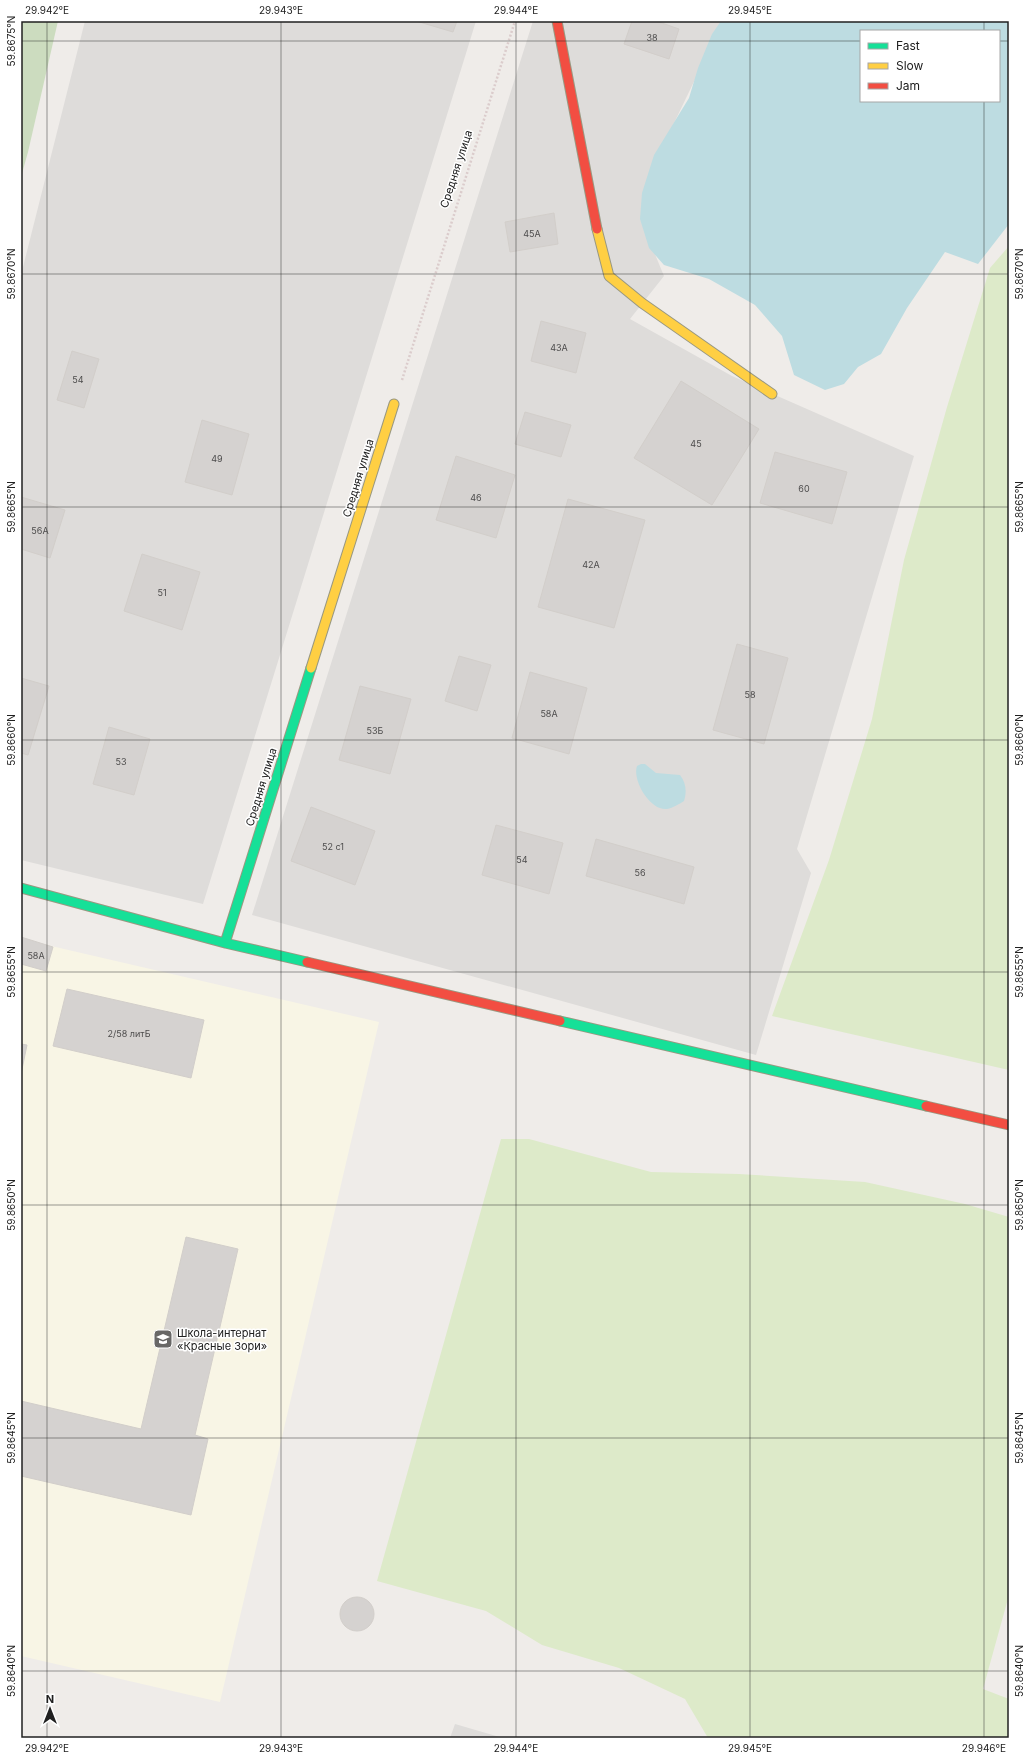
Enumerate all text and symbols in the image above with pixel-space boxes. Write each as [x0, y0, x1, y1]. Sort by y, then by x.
text: 29.942°E [25, 4, 69, 16]
text: 29.943°E [259, 4, 303, 16]
text: 29.944°E [494, 4, 538, 16]
text: 29.945°E [728, 4, 772, 16]
text: 59.8675°N [5, 16, 17, 66]
legend [860, 30, 1000, 102]
house number: 38 [646, 32, 658, 43]
text: Fast [896, 38, 920, 53]
text: Slow [896, 58, 924, 73]
text: Jam [896, 78, 920, 93]
street label: Средняя улица [437, 128, 475, 210]
house number: 45А [523, 228, 541, 239]
text: 59.8670°N [5, 249, 17, 299]
text: 59.8670°N [1013, 249, 1025, 299]
house number: 43А [550, 342, 568, 353]
house number: 54 [72, 374, 84, 385]
street label: Средняя улица [339, 437, 377, 519]
house number: 45 [690, 438, 702, 449]
house number: 49 [211, 453, 223, 464]
text: 59.8665°N [5, 481, 17, 533]
text: 59.8665°N [1013, 481, 1025, 533]
house number: 60 [798, 483, 810, 494]
house number: 46 [470, 492, 482, 503]
house number: 56А [31, 525, 49, 536]
house number: 42А [582, 559, 600, 570]
house number: 51 [157, 587, 167, 598]
house number: 58 [744, 689, 756, 700]
house number: 58А [540, 708, 558, 719]
text: 59.8660°N [5, 714, 17, 766]
text: 59.8660°N [1013, 714, 1025, 766]
house number: 53Б [367, 725, 384, 736]
street label: Средняя улица [242, 746, 280, 828]
house number: 53 [115, 756, 127, 767]
house number: 52 с1 [322, 841, 344, 852]
house number: 54 [516, 854, 528, 865]
house number: 56 [634, 867, 646, 878]
text: 59.8655°N [5, 946, 17, 998]
text: 59.8655°N [1013, 946, 1025, 998]
house number: 58А [27, 950, 45, 961]
house number: 2/58 литБ [108, 1028, 151, 1039]
text: 59.8650°N [5, 1179, 17, 1231]
text: 59.8650°N [1013, 1179, 1025, 1231]
place label: Школа-интернат «Красные Зори» [177, 1326, 267, 1353]
school or university icon: Школа-интернат «Красные Зори» [152, 1328, 174, 1350]
text: 59.8645°N [5, 1412, 17, 1464]
text: 59.8645°N [1013, 1412, 1025, 1464]
text: 59.8640°N [5, 1645, 17, 1697]
text: 59.8640°N [1013, 1645, 1025, 1697]
north arrow [30, 1689, 70, 1729]
text: N [46, 1692, 54, 1706]
text: 29.942°E [25, 1742, 69, 1754]
text: 29.943°E [259, 1742, 303, 1754]
text: 29.944°E [494, 1742, 538, 1754]
text: 29.945°E [728, 1742, 772, 1754]
text: 29.946°E [962, 1742, 1006, 1754]

